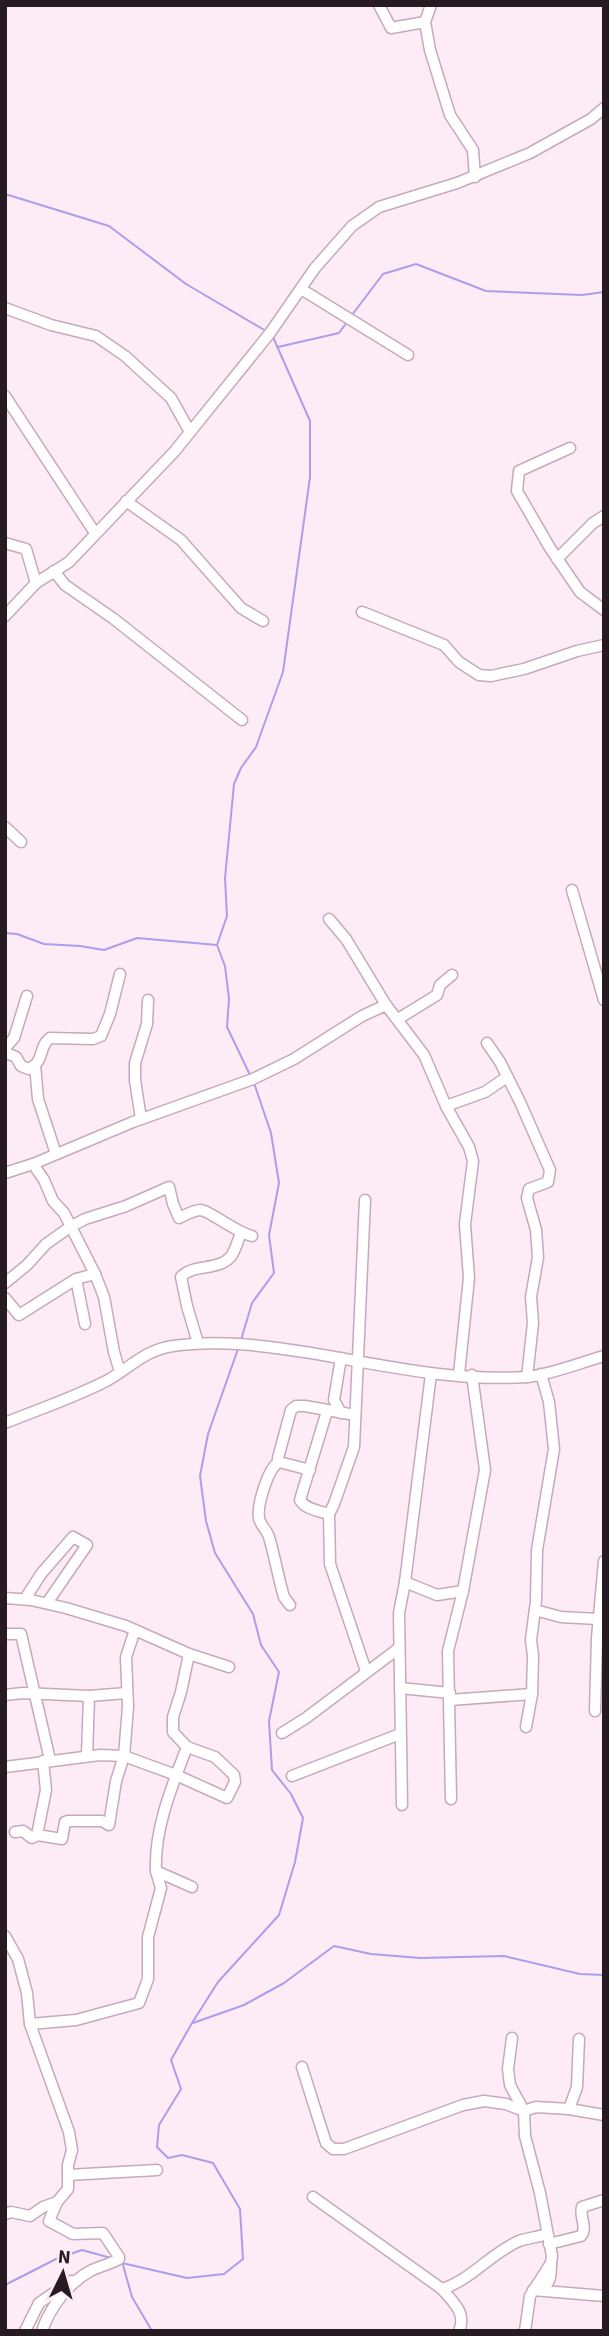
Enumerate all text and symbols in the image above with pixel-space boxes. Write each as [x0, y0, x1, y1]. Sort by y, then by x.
north arrow [28, 2238, 98, 2308]
text: N [57, 2244, 72, 2272]

